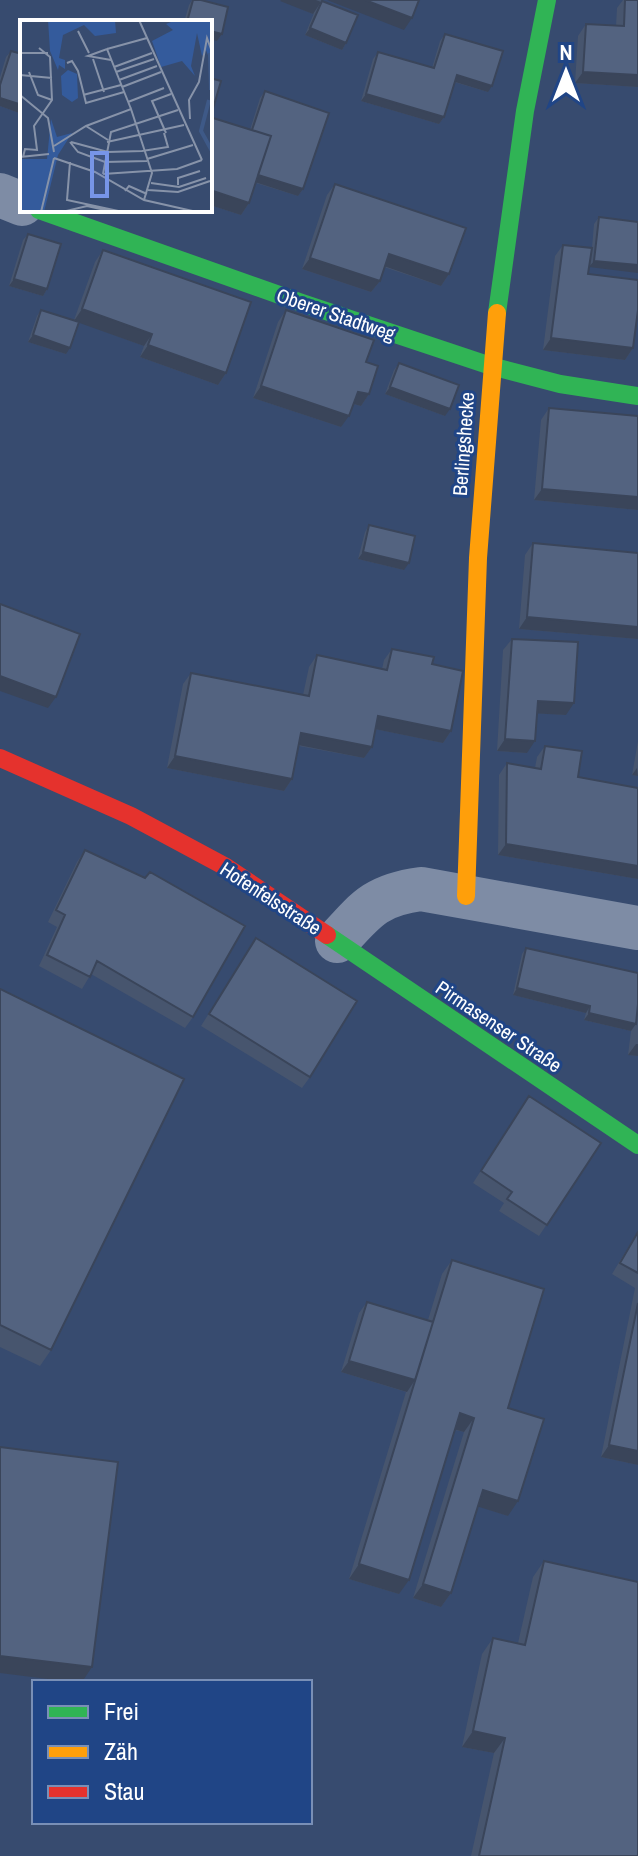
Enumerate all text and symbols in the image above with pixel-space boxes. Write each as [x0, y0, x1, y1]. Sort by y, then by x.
inset map [20, 20, 212, 212]
north arrow [526, 32, 606, 112]
text: N [559, 37, 573, 67]
street label: Oberer Stadtweg [273, 281, 399, 347]
street label: Berlingshecke [446, 391, 480, 497]
street label: Hofenfelsstraße [215, 855, 327, 941]
street label: Pirmasenser Straße [431, 974, 567, 1078]
legend [32, 1680, 312, 1824]
text: Frei [104, 1695, 139, 1727]
text: Zäh [104, 1735, 138, 1767]
text: Stau [104, 1775, 145, 1807]

